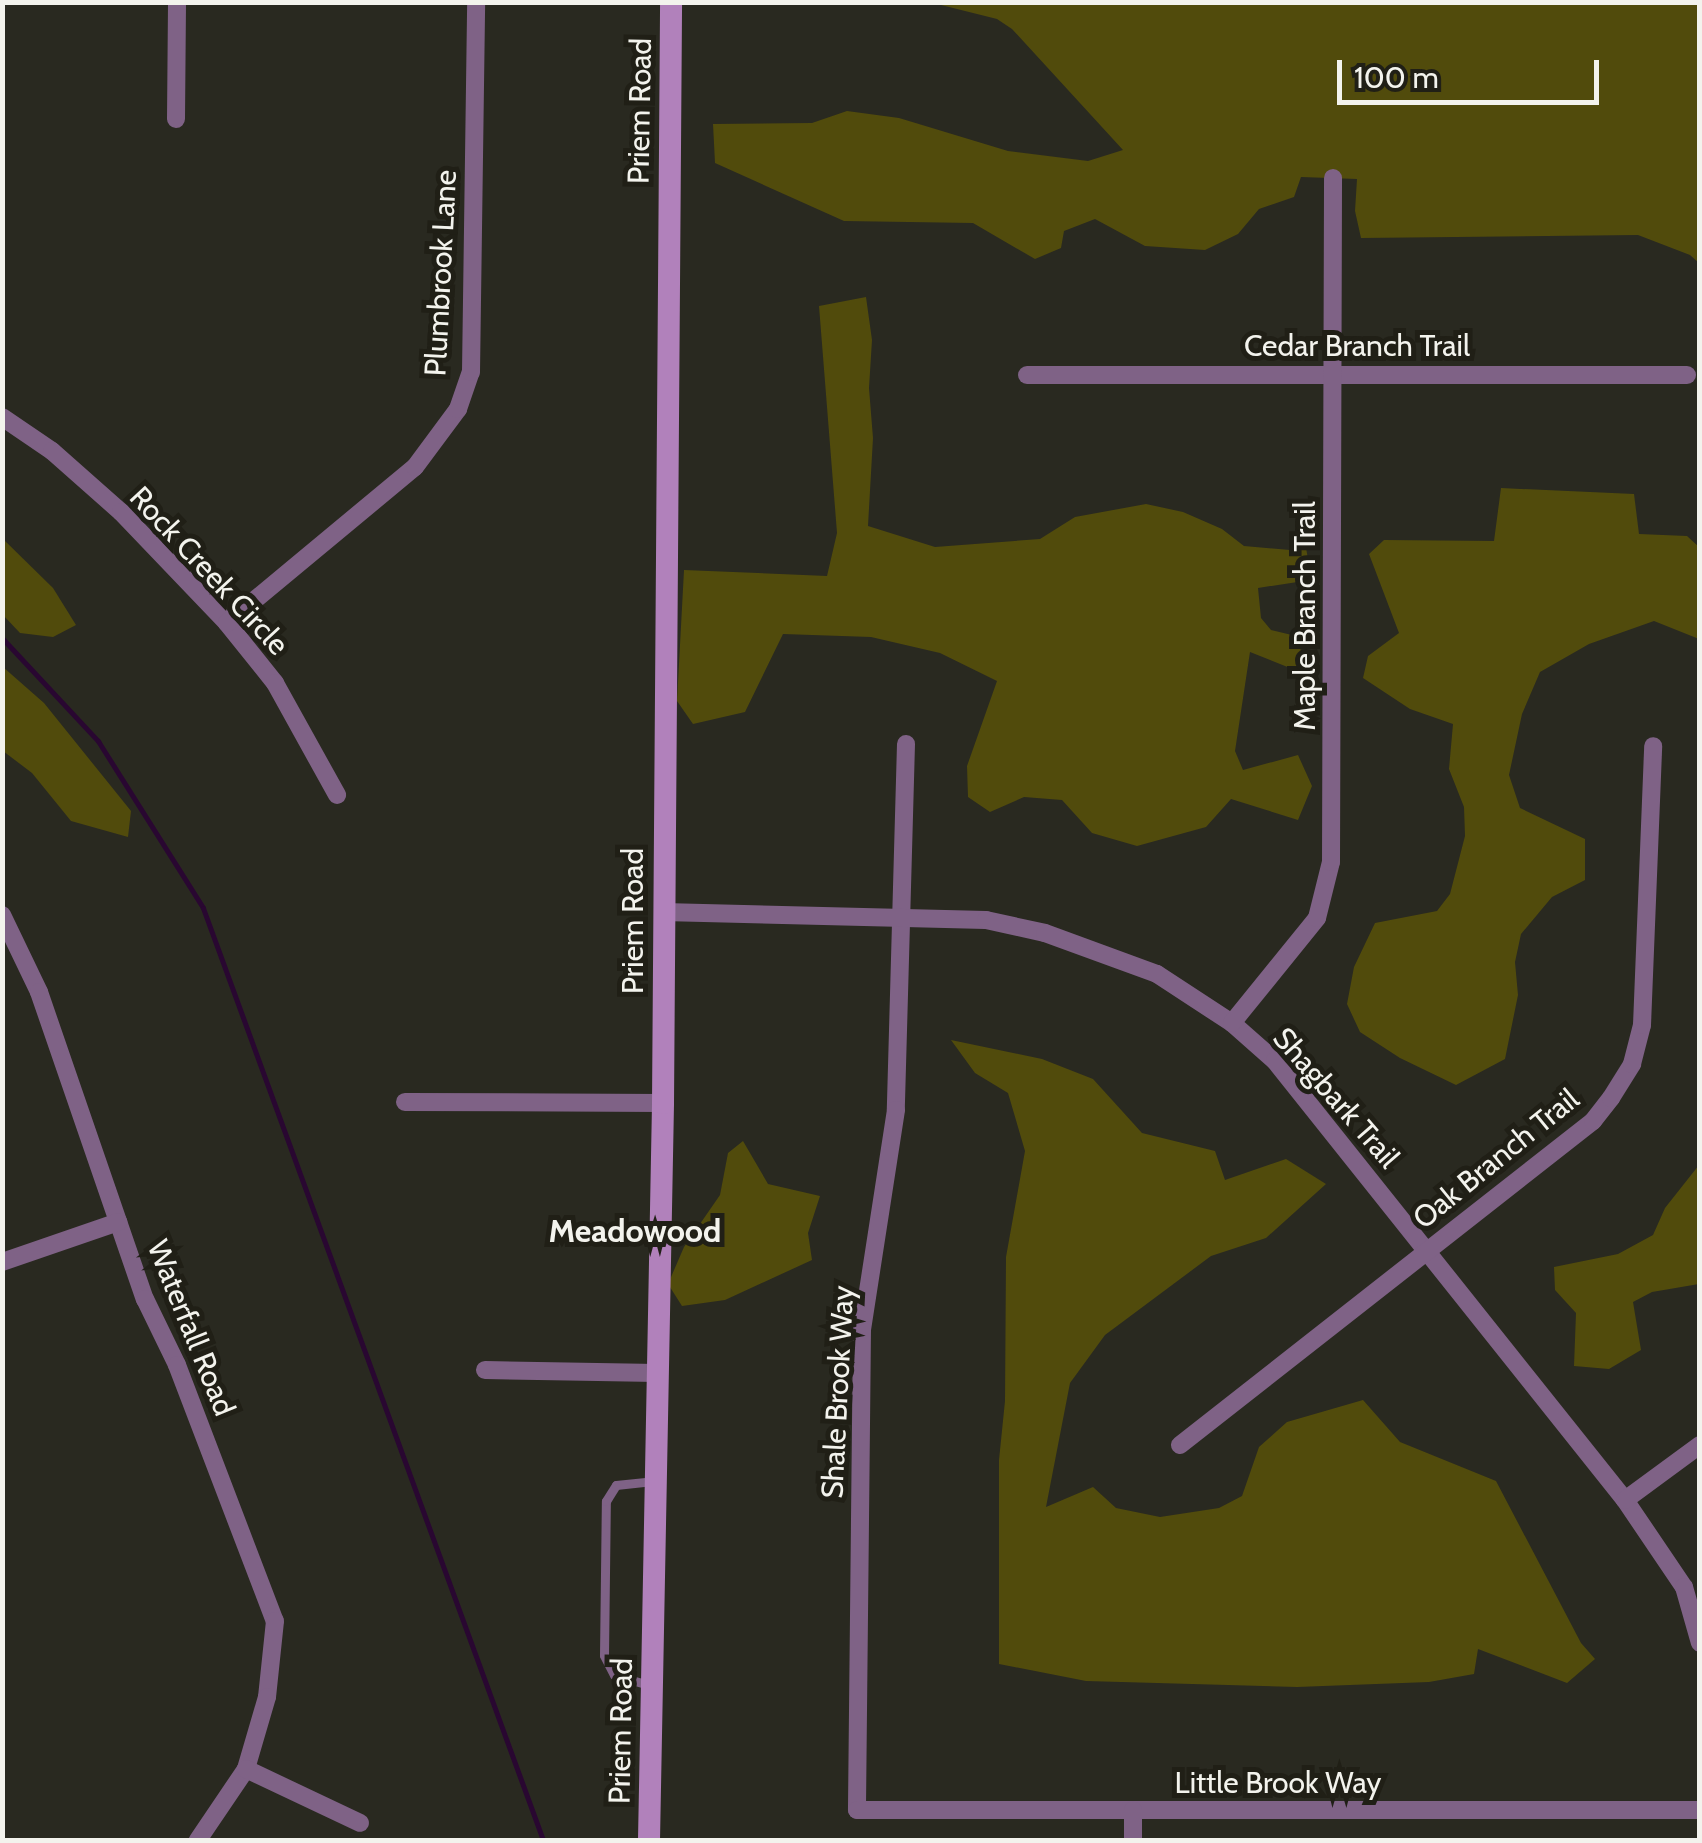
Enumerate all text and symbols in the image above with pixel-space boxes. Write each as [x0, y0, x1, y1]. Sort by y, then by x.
street label: Priem Road [621, 38, 659, 184]
scale bar [1342, 40, 1604, 102]
text: 100 m [1354, 59, 1439, 96]
street label: Plumbrook Lane [418, 169, 464, 377]
street label: Cedar Branch Trail [1244, 328, 1470, 364]
street label: Rock Creek Circle [122, 479, 296, 663]
street label: Maple Branch Trail [1287, 501, 1323, 731]
street label: Priem Road [615, 848, 651, 994]
street label: Shagbark Trail [1265, 1020, 1407, 1176]
street label: Oak Branch Trail [1406, 1081, 1586, 1237]
district label: Meadowood [549, 1212, 721, 1250]
street label: Waterfall Road [139, 1235, 243, 1421]
street label: Shale Brook Way [814, 1285, 862, 1499]
street label: Priem Road [602, 1658, 640, 1804]
street label: Little Brook Way [1175, 1765, 1381, 1801]

